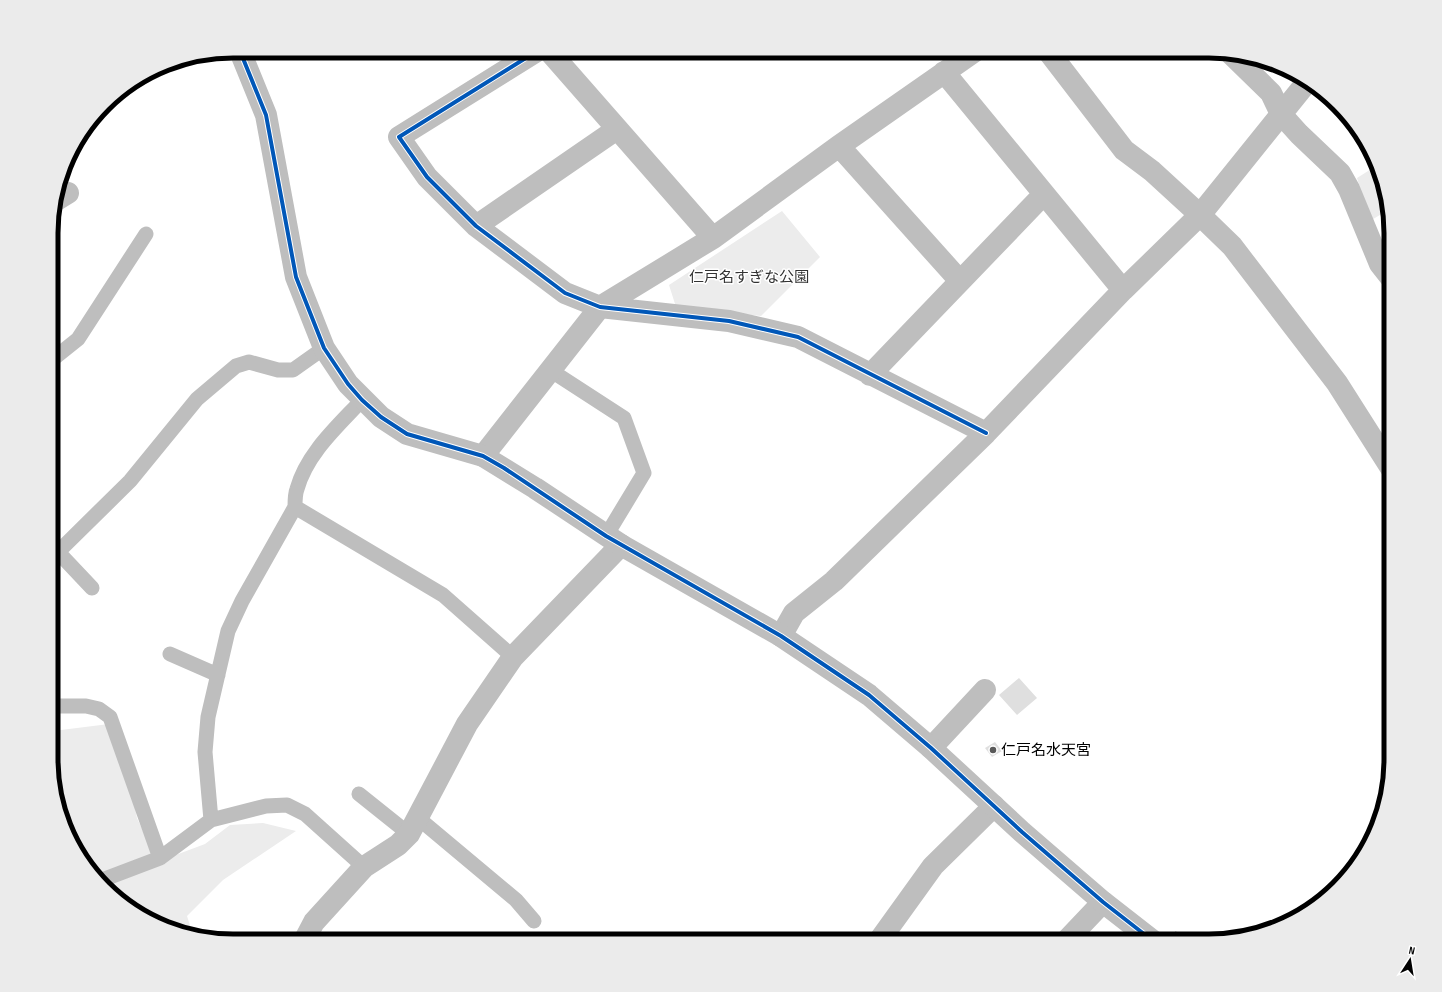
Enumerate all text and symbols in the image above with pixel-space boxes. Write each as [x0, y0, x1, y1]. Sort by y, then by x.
park label: 仁戸名すぎな公園 [689, 268, 809, 287]
place label: 仁戸名水天宮 [1001, 741, 1091, 760]
marker: 仁戸名水天宮 [988, 745, 998, 755]
north arrow [1390, 940, 1430, 980]
text: N [1408, 944, 1416, 958]

